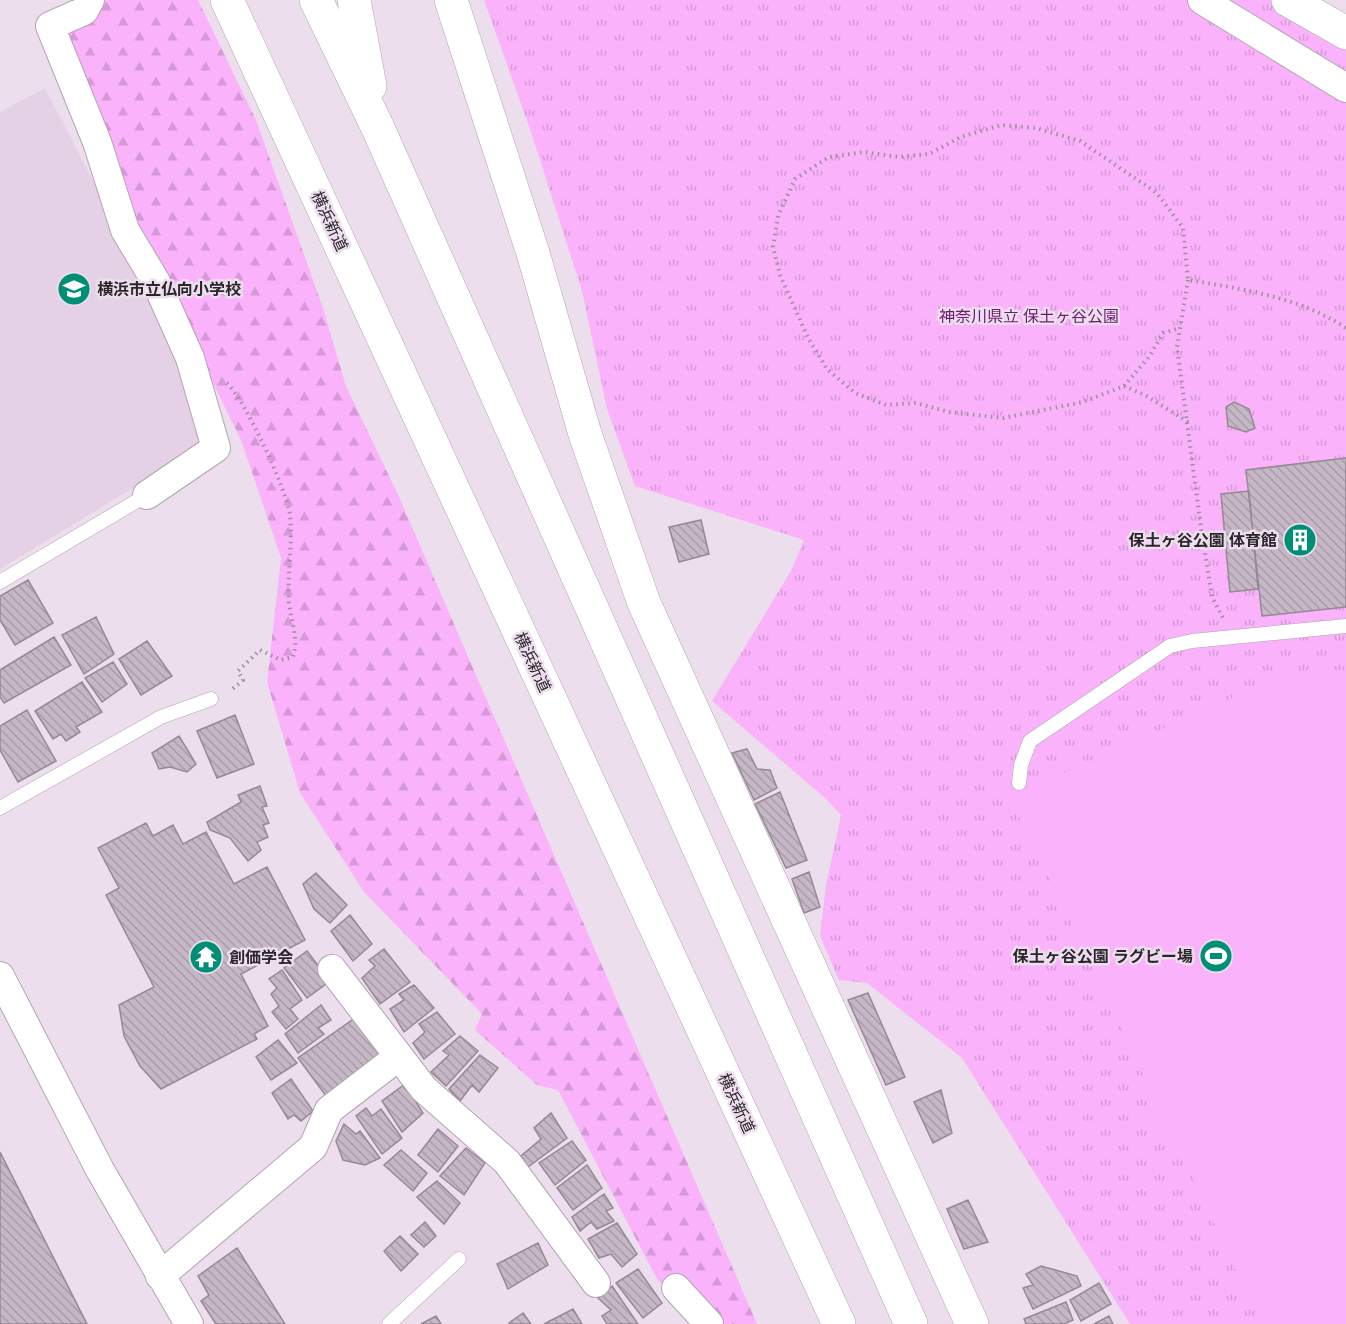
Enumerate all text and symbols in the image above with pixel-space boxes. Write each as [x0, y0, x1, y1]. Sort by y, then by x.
street label: 横浜新道 [306, 188, 353, 255]
school or university icon: 横浜市立仏向小学校 [56, 271, 92, 307]
place label: 横浜市立仏向小学校 [97, 279, 241, 301]
park label: 神奈川県立 保土ヶ谷公園 [939, 306, 1119, 328]
building icon: 保土ヶ谷公園 体育館 [1282, 522, 1318, 558]
place label: 保土ヶ谷公園 体育館 [1129, 530, 1277, 552]
street label: 横浜新道 [509, 629, 556, 696]
sports icon: 保土ヶ谷公園 ラグビー場 [1198, 938, 1234, 974]
temple icon: 創価学会 [188, 939, 224, 975]
place label: 保土ヶ谷公園 ラグビー場 [1013, 946, 1193, 968]
place label: 創価学会 [229, 947, 293, 969]
street label: 横浜新道 [713, 1070, 760, 1137]

